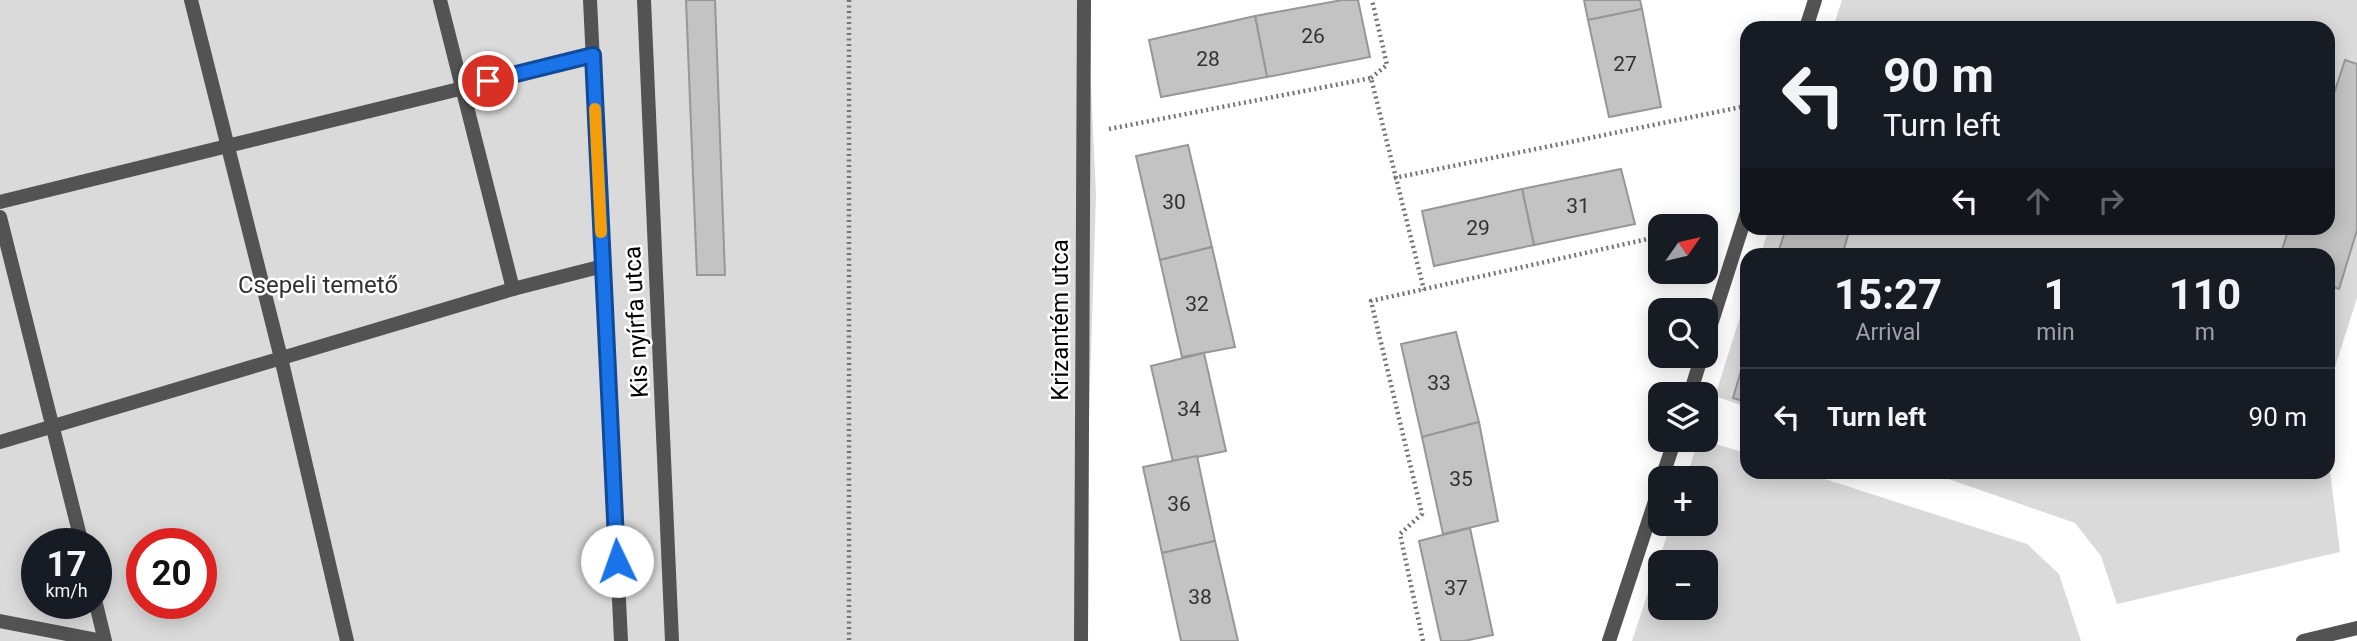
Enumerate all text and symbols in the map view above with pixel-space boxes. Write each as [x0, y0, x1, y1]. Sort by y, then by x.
house number: 26 [1301, 24, 1325, 48]
house number: 28 [1196, 47, 1220, 71]
text: 90 m [1883, 47, 1994, 104]
icon: left [1768, 49, 1859, 140]
pin [458, 51, 518, 111]
house number: 27 [1613, 52, 1637, 76]
icon: arrive [469, 62, 507, 100]
text: Turn left [1883, 106, 2001, 144]
icon: left [1946, 182, 1984, 220]
icon: ahead [2019, 182, 2057, 220]
icon: right [2092, 182, 2130, 220]
house number: 30 [1162, 190, 1186, 214]
house number: 31 [1566, 194, 1590, 218]
north arrow [1648, 214, 1718, 284]
map controls [1648, 214, 1718, 620]
house number: 29 [1466, 216, 1490, 240]
street label: Krizantém utca [1046, 239, 1074, 401]
street label: Kis nyírfa utca [618, 245, 654, 399]
text: 15:27 [1834, 270, 1942, 319]
text: 1 [2043, 270, 2068, 319]
text: 110 [2169, 270, 2241, 319]
park label: Csepeli temető [238, 271, 398, 299]
house number: 32 [1185, 292, 1209, 316]
button: search [1648, 298, 1718, 368]
text: Arrival [1855, 319, 1921, 346]
text: min [2036, 319, 2075, 346]
text: m [2195, 319, 2215, 346]
house number: 33 [1427, 371, 1451, 395]
button: layers [1648, 382, 1718, 452]
house number: 34 [1177, 397, 1201, 421]
icon: left [1768, 398, 1806, 436]
text: Turn left [1827, 402, 1926, 432]
text: 90 m [2249, 402, 2307, 432]
button: + [1648, 466, 1718, 536]
house number: 35 [1449, 467, 1473, 491]
house number: 36 [1167, 492, 1191, 516]
position arrow [580, 524, 654, 598]
speed limit sign: 20 [126, 528, 217, 619]
text: 17 [46, 544, 87, 585]
button: − [1648, 550, 1718, 620]
house number: 37 [1444, 576, 1468, 600]
text: km/h [45, 580, 88, 601]
house number: 38 [1188, 585, 1212, 609]

